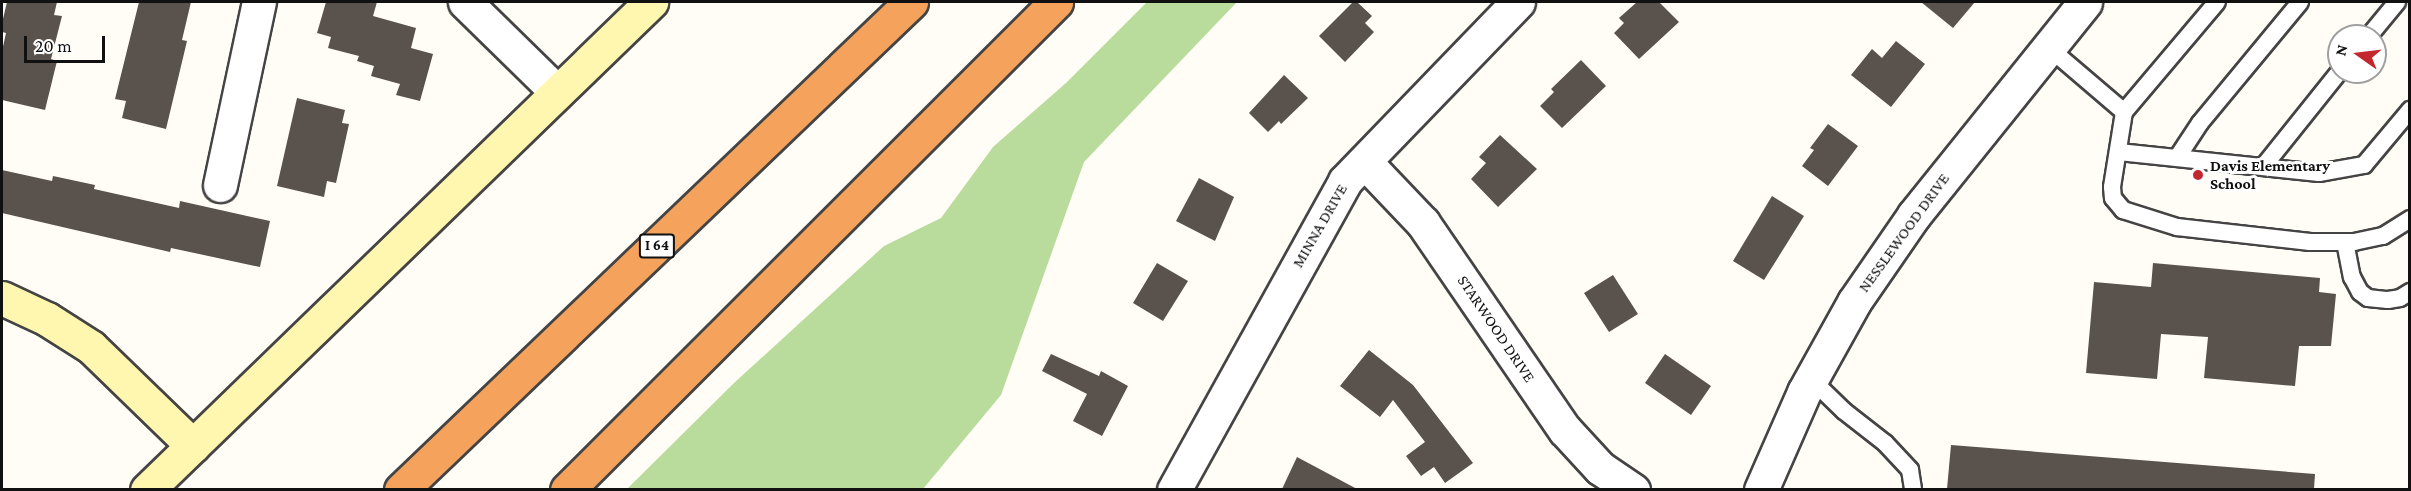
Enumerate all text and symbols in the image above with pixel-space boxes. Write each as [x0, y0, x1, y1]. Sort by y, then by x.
scale bar [27, 24, 108, 62]
north arrow [2327, 24, 2387, 84]
text: 20 m [35, 36, 72, 56]
text: N [2331, 43, 2351, 57]
place label: Davis Elementary School [2210, 156, 2330, 194]
marker: Davis Elementary School [2191, 168, 2205, 182]
street label: NESSLEWOOD DRIVE [1854, 170, 1954, 296]
street label: MINNA DRIVE [1288, 181, 1352, 271]
road number: I 64 [638, 234, 676, 258]
street label: STARWOOD DRIVE [1453, 272, 1539, 386]

